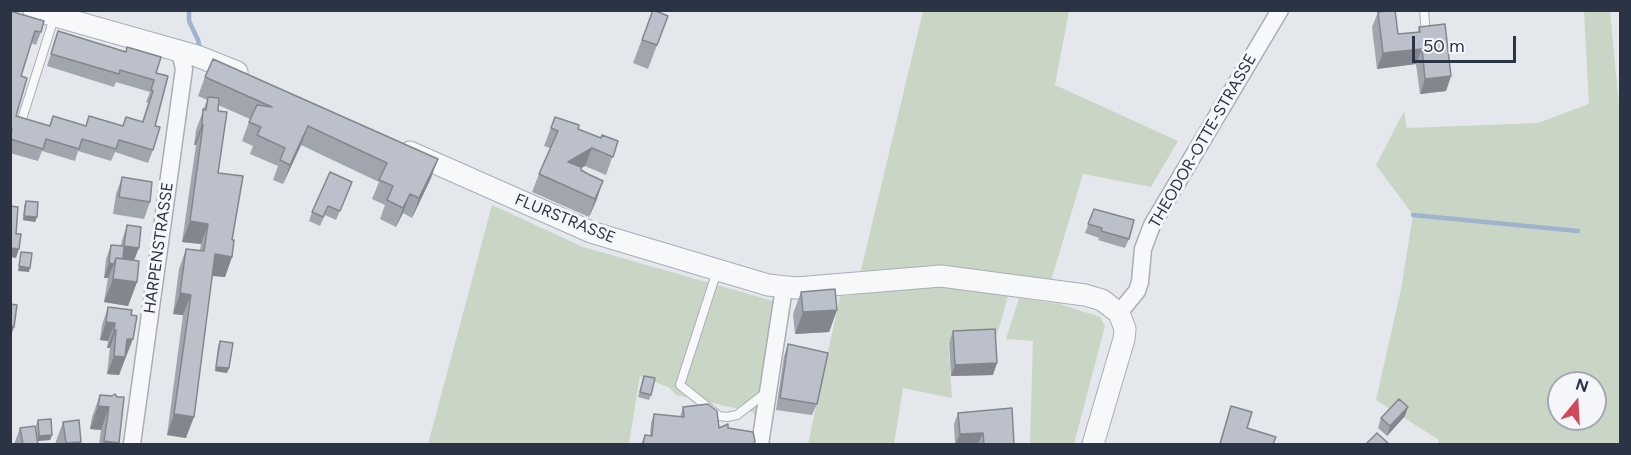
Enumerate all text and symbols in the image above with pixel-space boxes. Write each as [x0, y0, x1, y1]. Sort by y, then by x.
scale bar [1415, 24, 1518, 62]
text: 50 m [1423, 35, 1465, 57]
street label: THEODOR-OTTE-STRASSE [1145, 51, 1261, 231]
street label: HARPENSTRASSE [140, 181, 178, 315]
street label: FLURSTRASSE [512, 190, 618, 248]
north arrow [1547, 371, 1607, 431]
text: N [1573, 374, 1591, 396]

